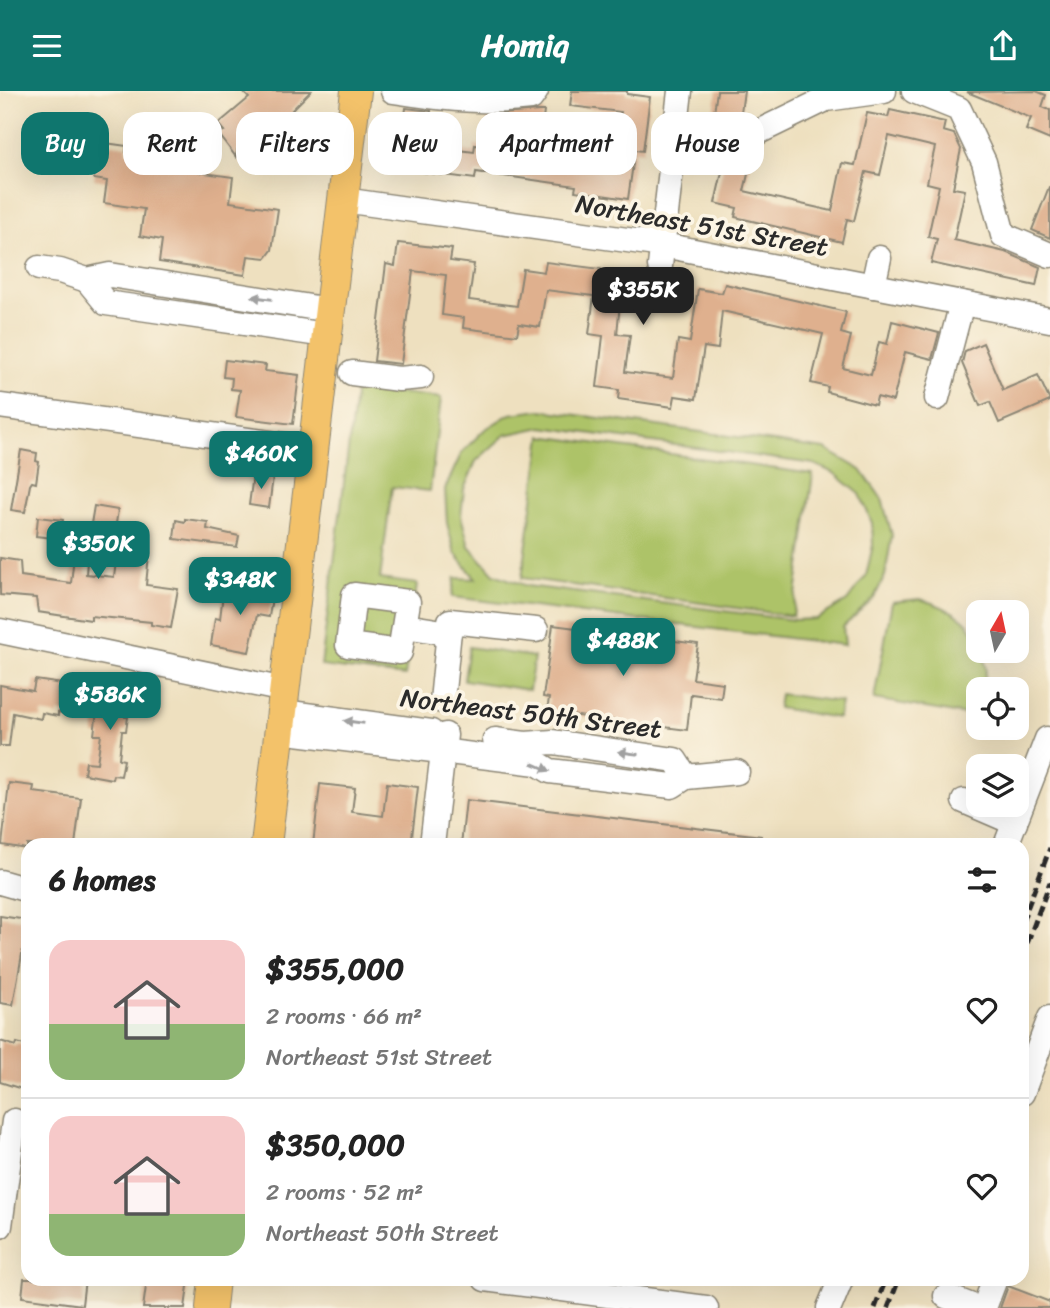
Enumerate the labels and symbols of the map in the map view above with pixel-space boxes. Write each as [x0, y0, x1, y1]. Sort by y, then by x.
street label: Northeast 51st Street [572, 180, 832, 270]
pin: $355K [594, 267, 692, 327]
one-way arrow [251, 293, 273, 304]
pin: $460K [212, 431, 310, 491]
pin: $350K [49, 521, 147, 581]
pin: $348K [191, 557, 289, 617]
north arrow [966, 600, 1029, 663]
pin: $488K [574, 619, 672, 678]
pin: $586K [61, 673, 159, 732]
street label: Northeast 50th Street [398, 674, 664, 752]
one-way arrow [343, 716, 365, 727]
one-way arrow [617, 747, 639, 758]
one-way arrow [531, 761, 552, 772]

